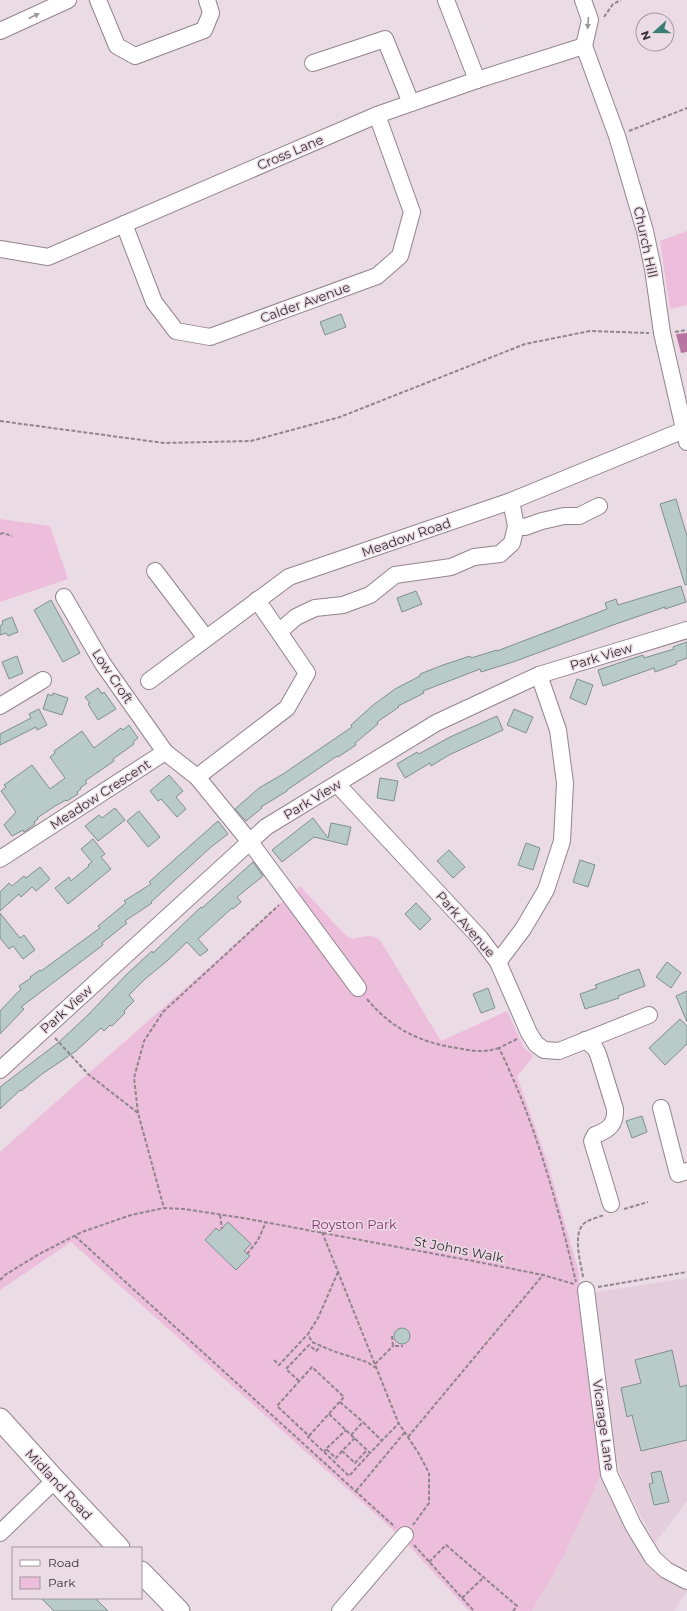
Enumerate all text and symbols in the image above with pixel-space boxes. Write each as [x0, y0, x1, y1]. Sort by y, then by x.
north arrow [635, 12, 675, 52]
one-way arrow [28, 13, 39, 19]
one-way arrow [584, 17, 591, 29]
text: N [638, 29, 654, 42]
street label: Cross Lane [254, 131, 326, 173]
street label: Church Hill [631, 205, 661, 279]
street label: Calder Avenue [258, 278, 352, 326]
street label: Meadow Road [359, 514, 453, 560]
street label: Park View [568, 639, 635, 673]
street label: Low Croft [89, 646, 137, 706]
street label: Meadow Crescent [47, 755, 153, 833]
street label: Park View [280, 775, 344, 822]
street label: Park Avenue [433, 888, 499, 960]
street label: Park View [37, 981, 96, 1037]
park label: Royston Park [311, 1216, 397, 1232]
street label: St Johns Walk [413, 1232, 506, 1266]
street label: Vicarage Lane [590, 1378, 618, 1472]
street label: Midland Road [22, 1445, 96, 1523]
legend [12, 1547, 142, 1599]
text: Road [48, 1555, 79, 1570]
text: Park [48, 1575, 76, 1590]

